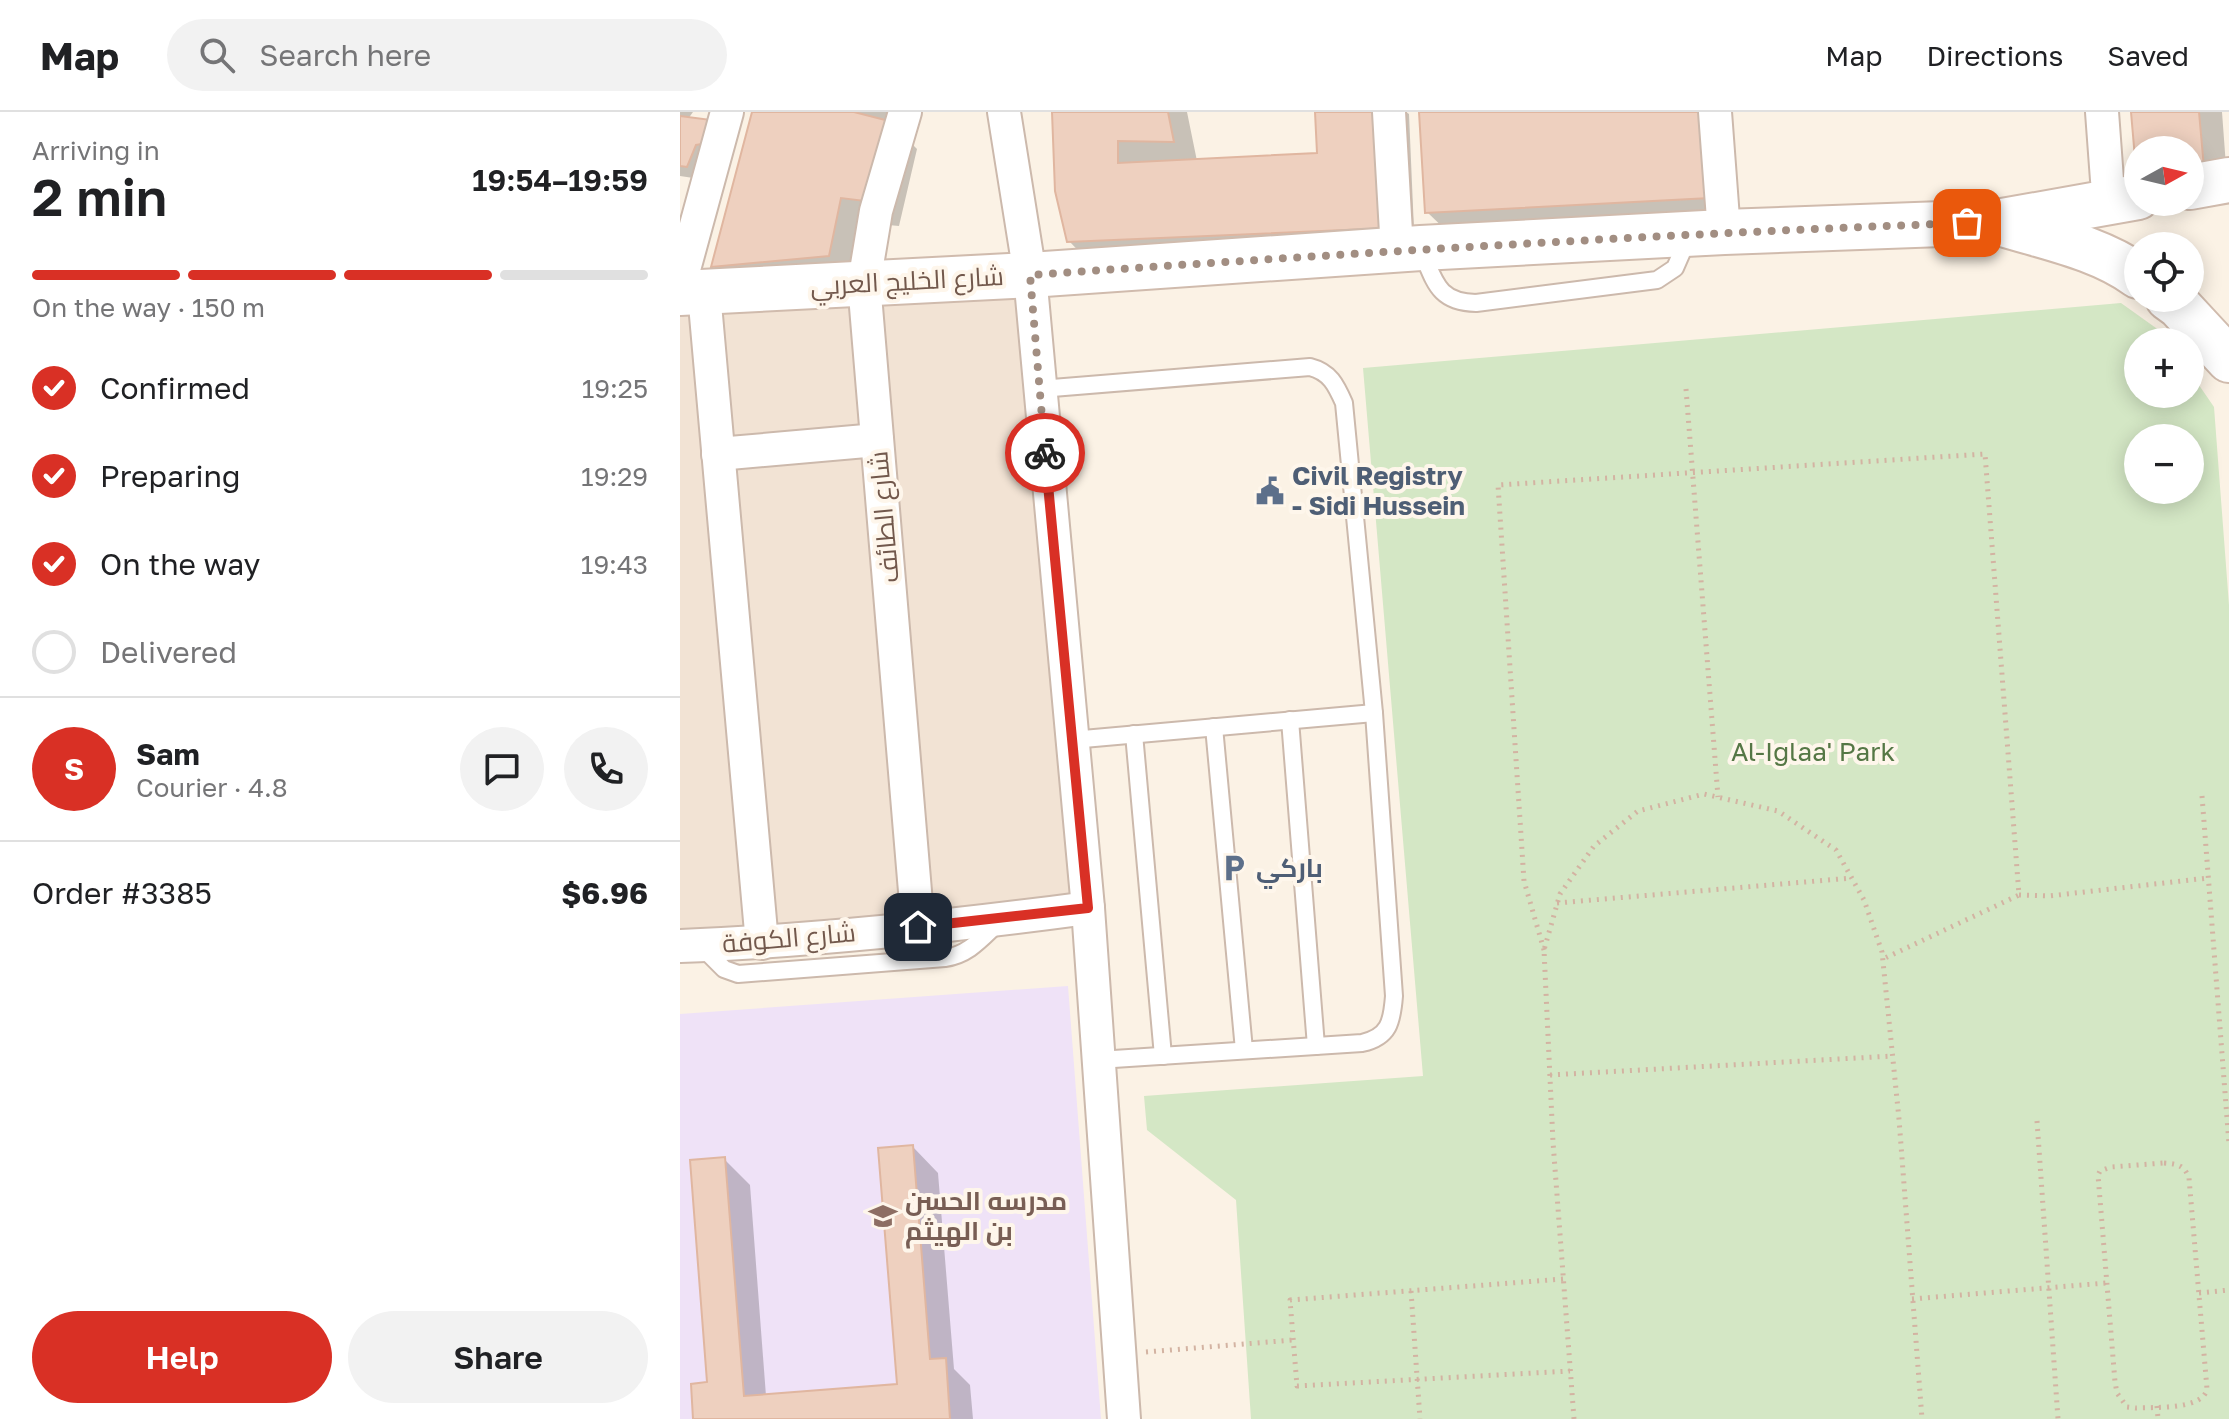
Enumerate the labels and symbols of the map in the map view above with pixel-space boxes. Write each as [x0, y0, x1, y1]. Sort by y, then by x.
north arrow [2124, 136, 2204, 216]
pin [1933, 189, 2001, 257]
street label: شارع الخليج العربي [810, 260, 1005, 307]
courier [1005, 413, 1085, 493]
street label: شارع الطائف [862, 450, 907, 584]
place label: Civil Registry - Sidi Hussein [1292, 460, 1465, 521]
public building icon: Civil Registry - Sidi Hussein [1255, 476, 1285, 506]
park label: Al-Iglaa' Park [1731, 736, 1895, 767]
place label: باركي [1256, 852, 1323, 889]
parking icon: باركي [1219, 853, 1249, 883]
pin [884, 893, 952, 961]
street label: شارع الكوفة [721, 916, 857, 961]
place label: مدرسه الحسن بن الهيثم [905, 1185, 1067, 1249]
school or university icon: مدرسه الحسن بن الهيثم [868, 1201, 898, 1231]

